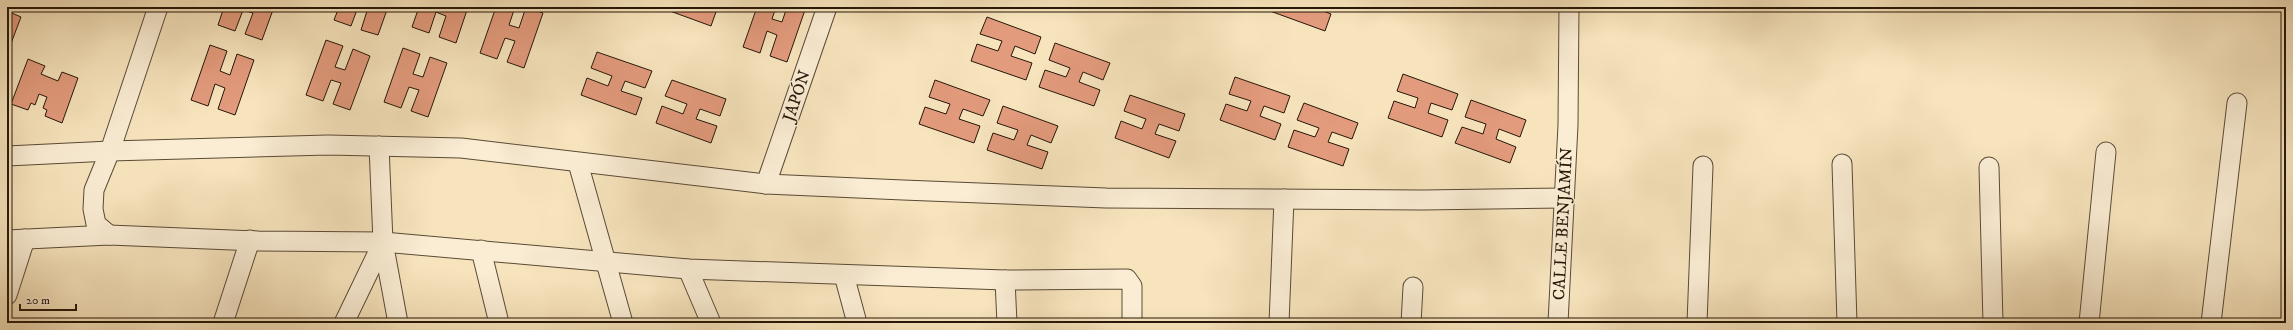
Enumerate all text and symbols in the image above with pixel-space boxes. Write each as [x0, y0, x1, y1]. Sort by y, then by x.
street label: JAPÓN [776, 67, 816, 127]
street label: CALLE BENJAMÍN [1547, 147, 1578, 301]
scale bar [20, 286, 76, 312]
text: 20 m [26, 293, 50, 308]

